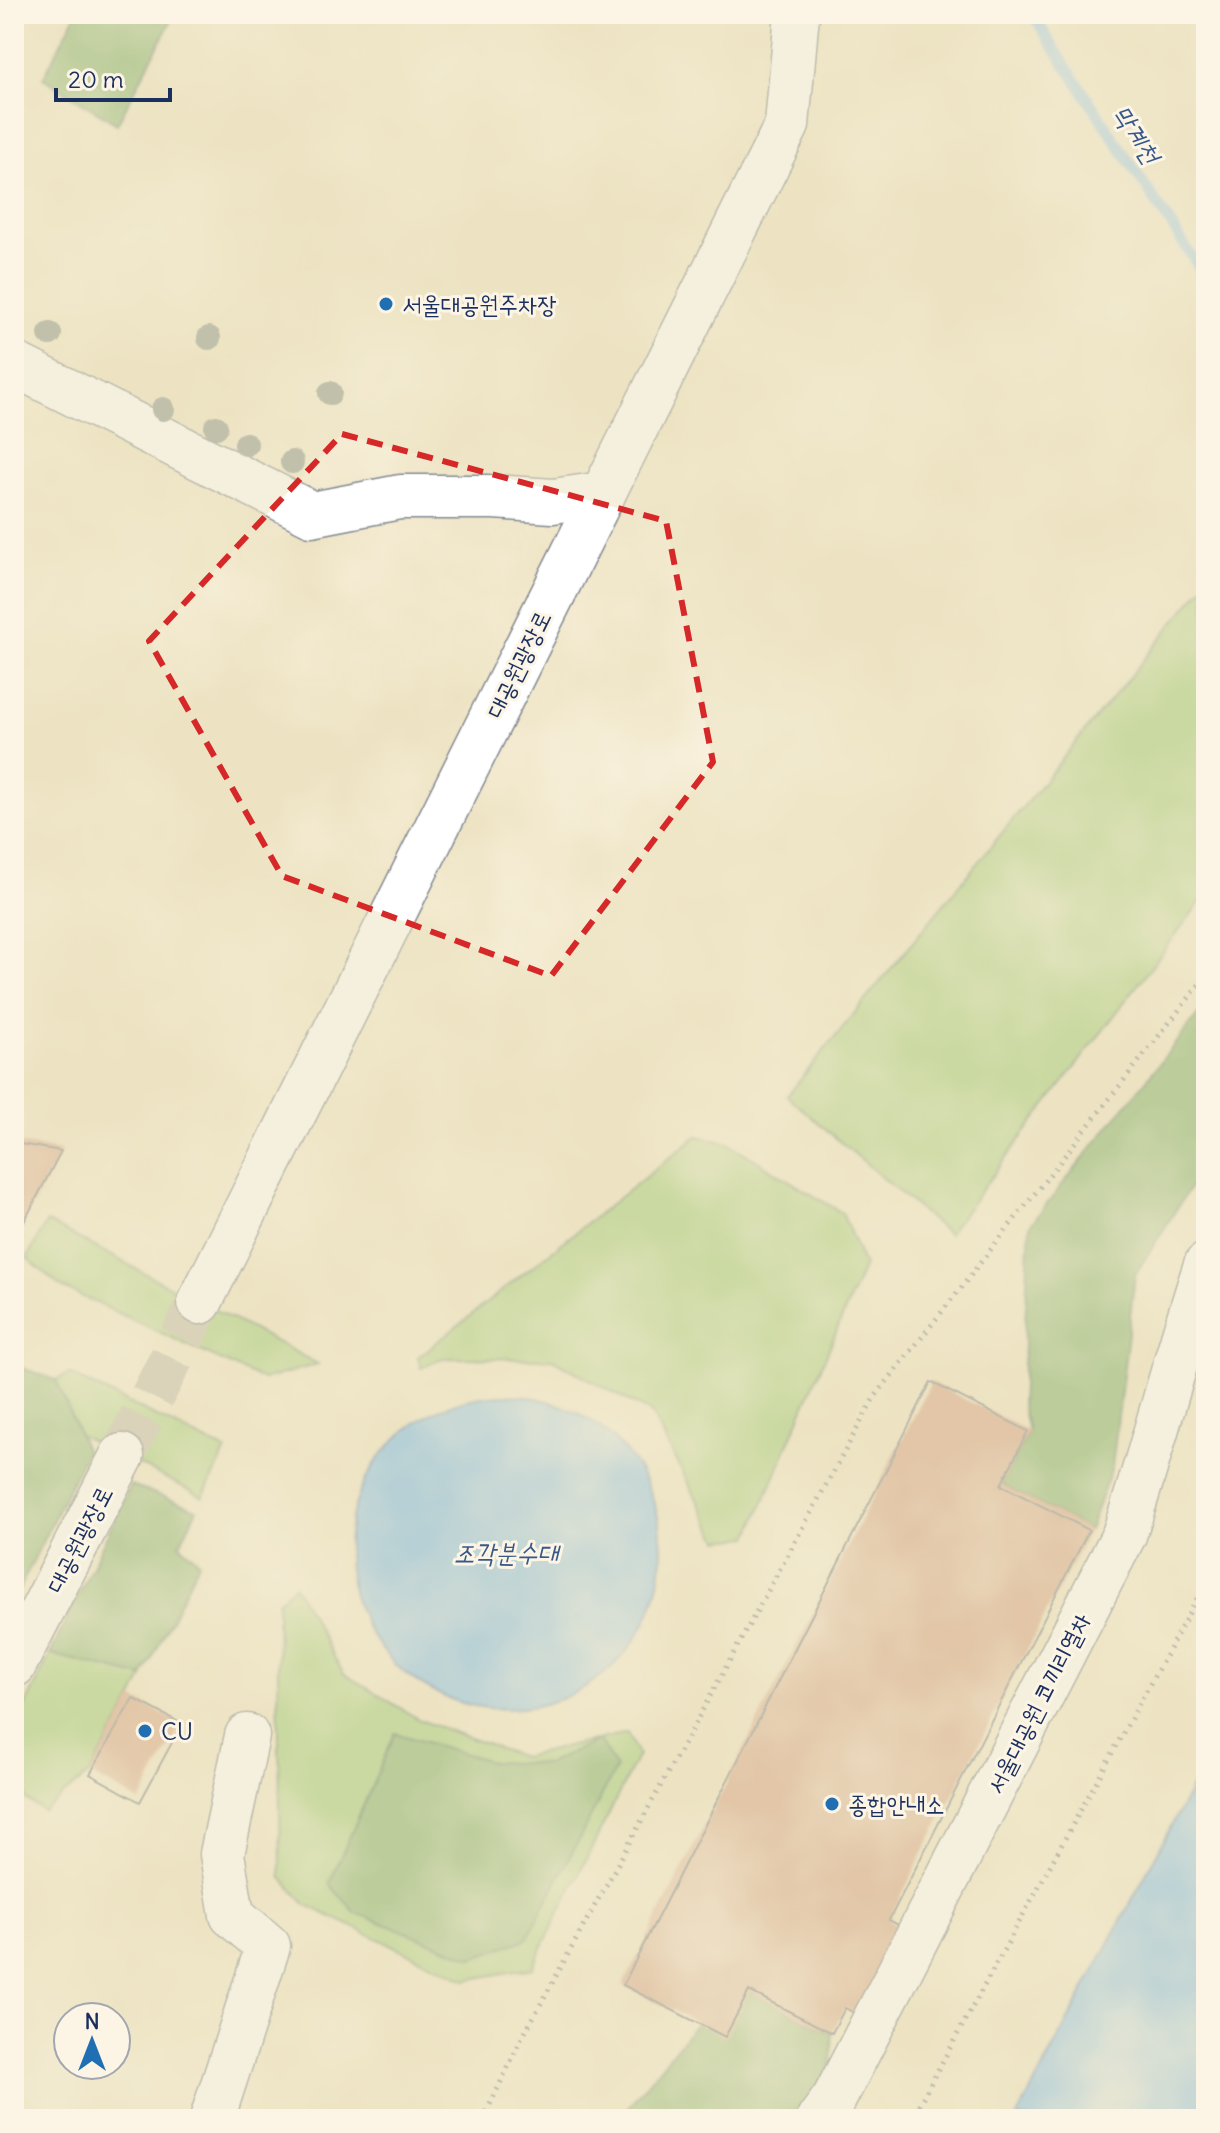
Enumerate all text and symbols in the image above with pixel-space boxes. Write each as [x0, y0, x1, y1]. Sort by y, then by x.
scale bar [56, 52, 170, 102]
text: 20 m [68, 64, 124, 94]
water label: 막계천 [1106, 99, 1170, 172]
place label: 서울대공원주차장 [402, 289, 557, 319]
marker: 서울대공원주차장 [377, 295, 395, 313]
street label: 대공원광장로 [479, 605, 557, 723]
street label: 대공원광장로 [39, 1481, 119, 1597]
water label: 조각분수대 [454, 1536, 561, 1569]
street label: 서울대공원 코끼리열차 [979, 1608, 1097, 1798]
place label: CU [161, 1716, 193, 1746]
marker: CU [136, 1722, 154, 1740]
place label: 종합안내소 [848, 1789, 945, 1819]
marker: 종합안내소 [823, 1795, 841, 1813]
north arrow [52, 2001, 132, 2081]
text: N [84, 2007, 100, 2035]

